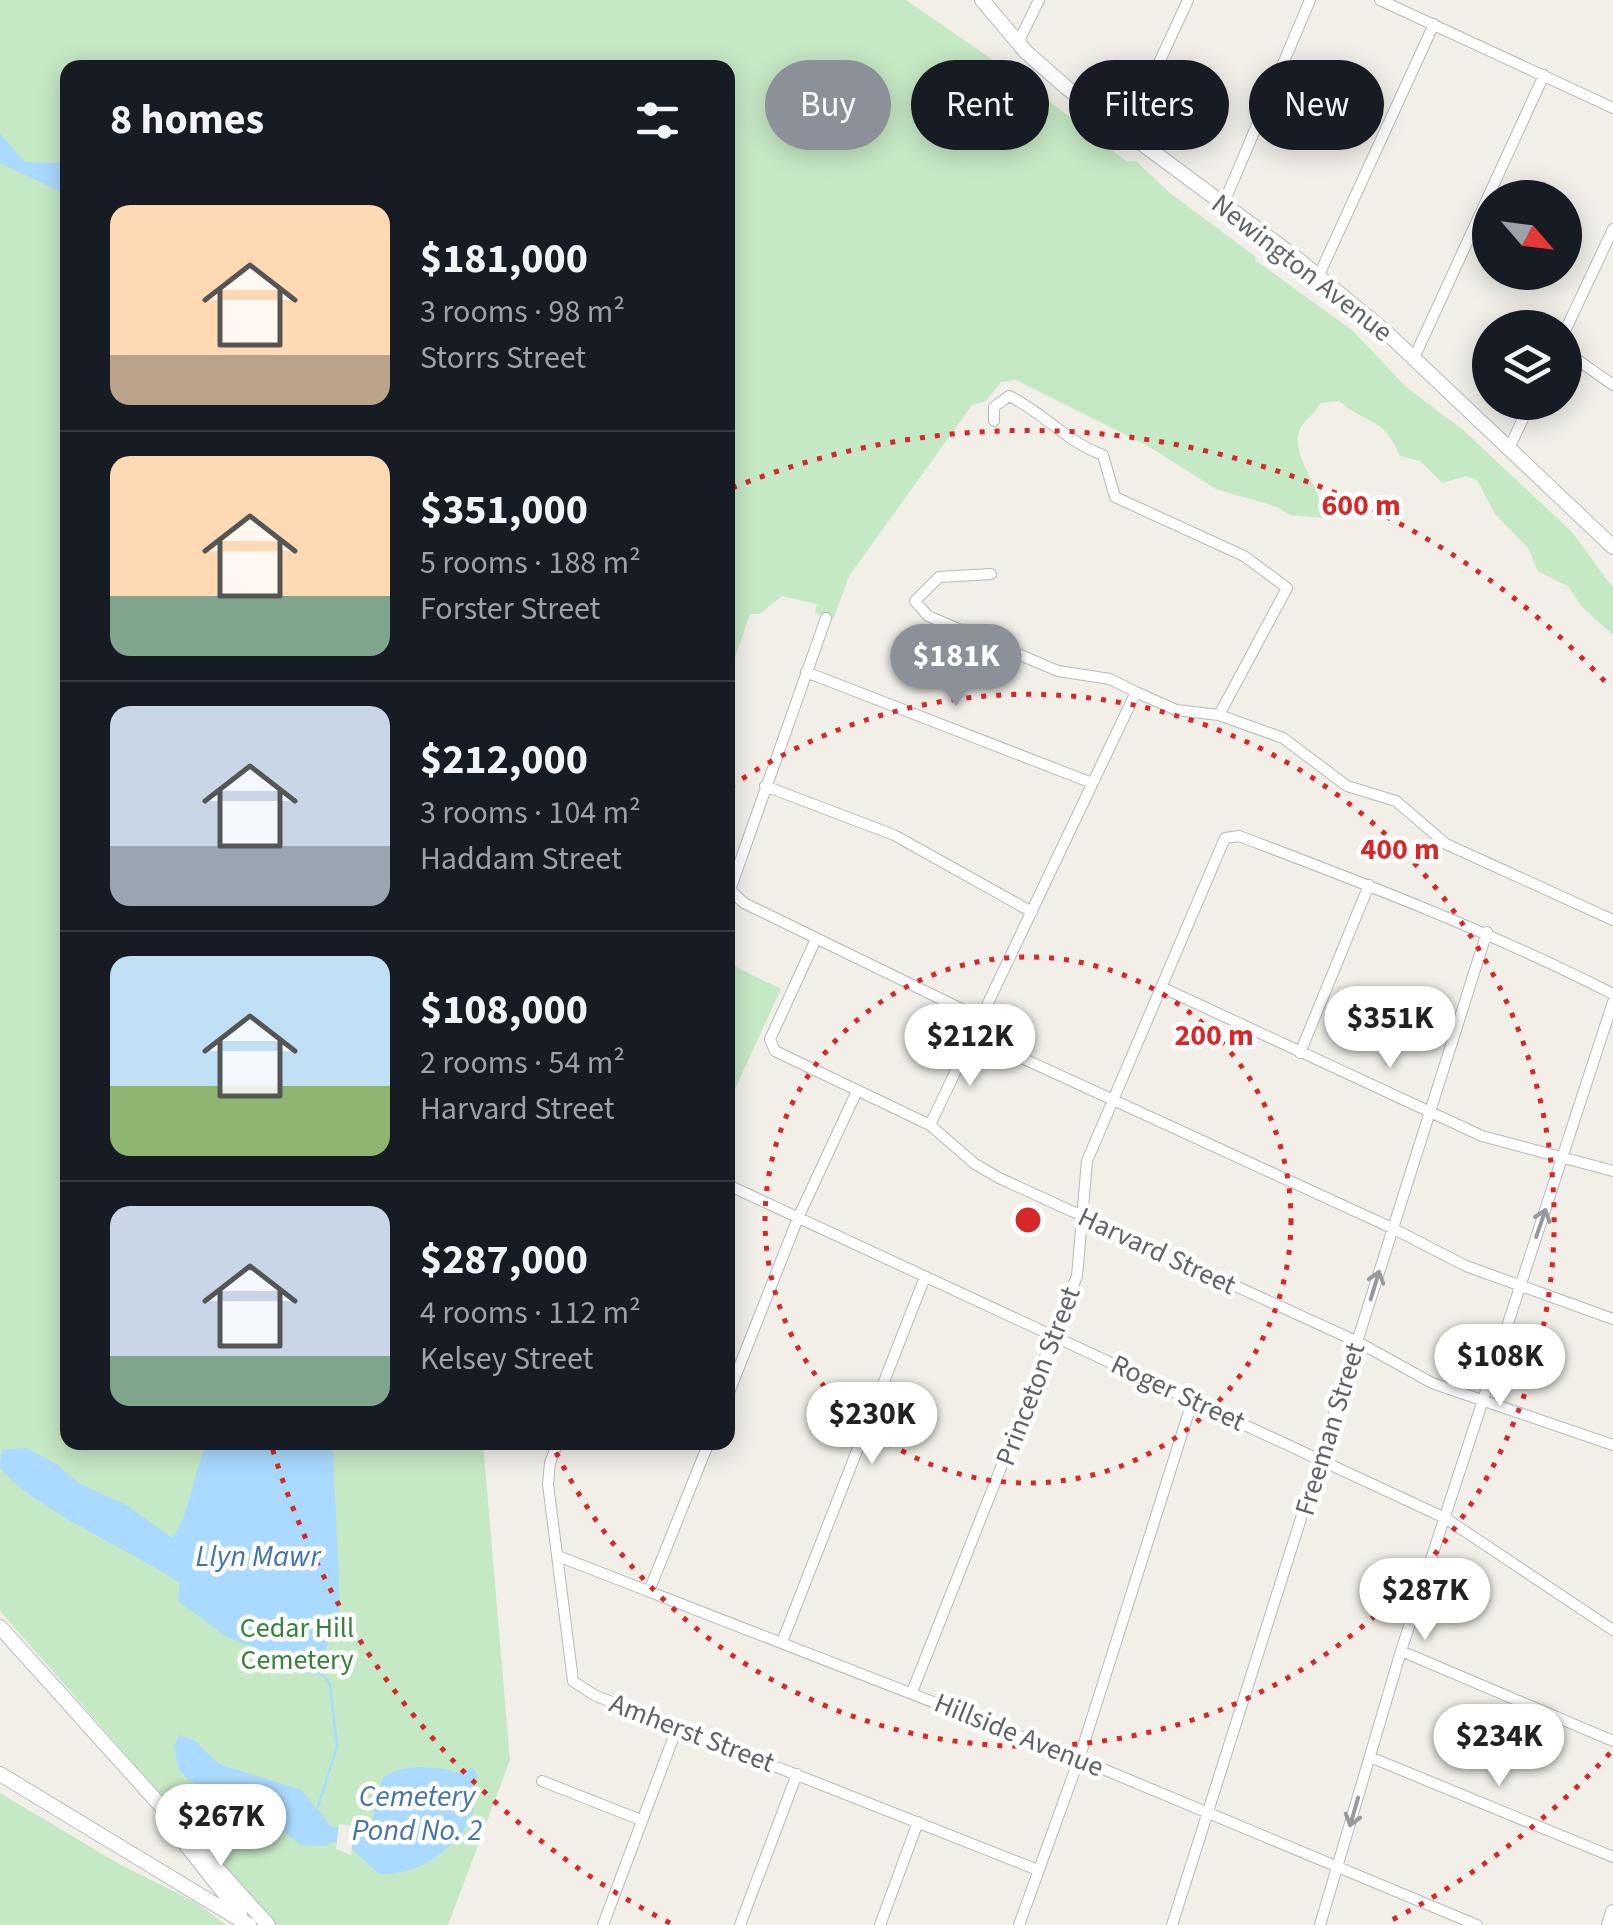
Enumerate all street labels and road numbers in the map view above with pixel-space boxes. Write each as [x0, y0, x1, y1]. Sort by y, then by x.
street label: Newington Avenue [1203, 184, 1401, 352]
street label: Harvard Street [1071, 1197, 1243, 1305]
street label: Princeton Street [985, 1280, 1091, 1471]
street label: Freeman Street [1285, 1337, 1375, 1520]
street label: Roger Street [1104, 1344, 1252, 1442]
street label: Amherst Street [604, 1683, 781, 1783]
street label: Hillside Avenue [928, 1683, 1110, 1787]

